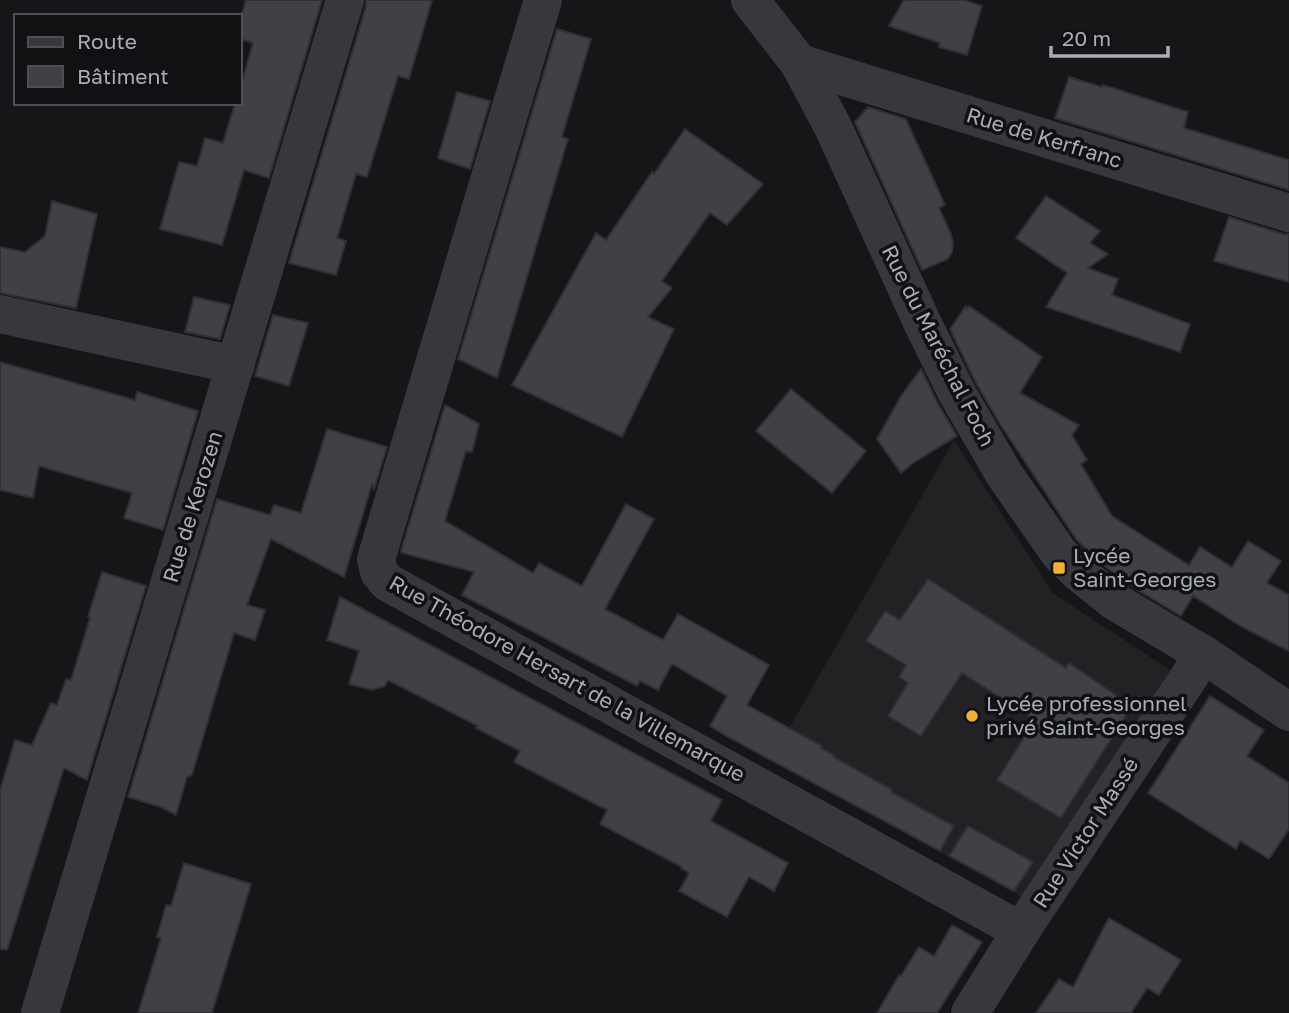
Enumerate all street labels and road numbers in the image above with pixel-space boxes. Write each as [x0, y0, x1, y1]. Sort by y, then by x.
street label: Rue de Kerfranc [963, 101, 1125, 173]
street label: Rue du Maréchal Foch [877, 241, 1001, 451]
street label: Rue de Kerozen [157, 428, 227, 586]
street label: Rue Théodore Hersart de la Villemarque [385, 569, 750, 787]
street label: Rue Victor Massé [1027, 752, 1143, 912]

